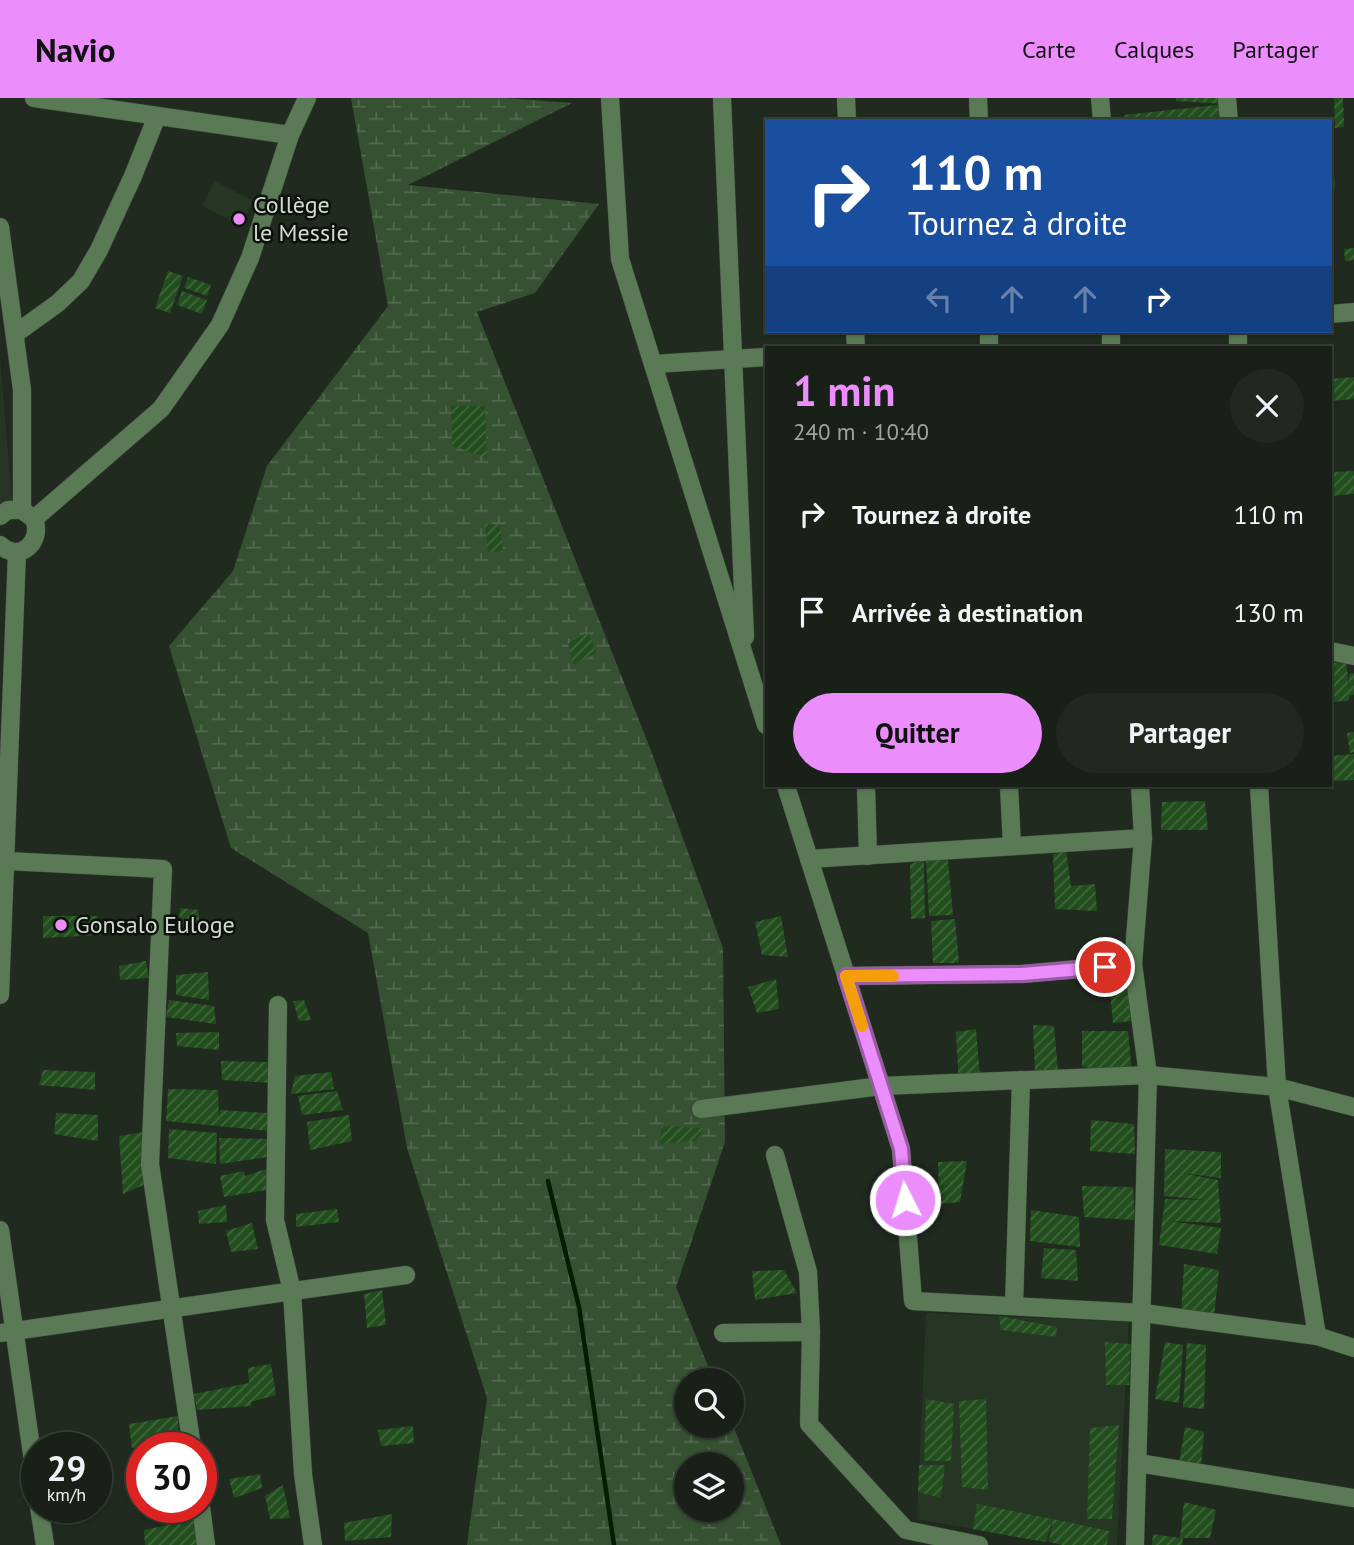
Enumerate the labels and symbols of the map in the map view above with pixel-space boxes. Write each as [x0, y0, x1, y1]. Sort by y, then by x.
place label: Collège le Messie [253, 189, 349, 248]
marker: Collège le Messie [231, 211, 247, 227]
place label: Gonsalo Euloge [75, 909, 235, 940]
marker: Gonsalo Euloge [53, 917, 69, 933]
pin [1075, 937, 1135, 997]
position arrow [868, 1163, 942, 1237]
speed limit sign: 30 [126, 1432, 217, 1523]

